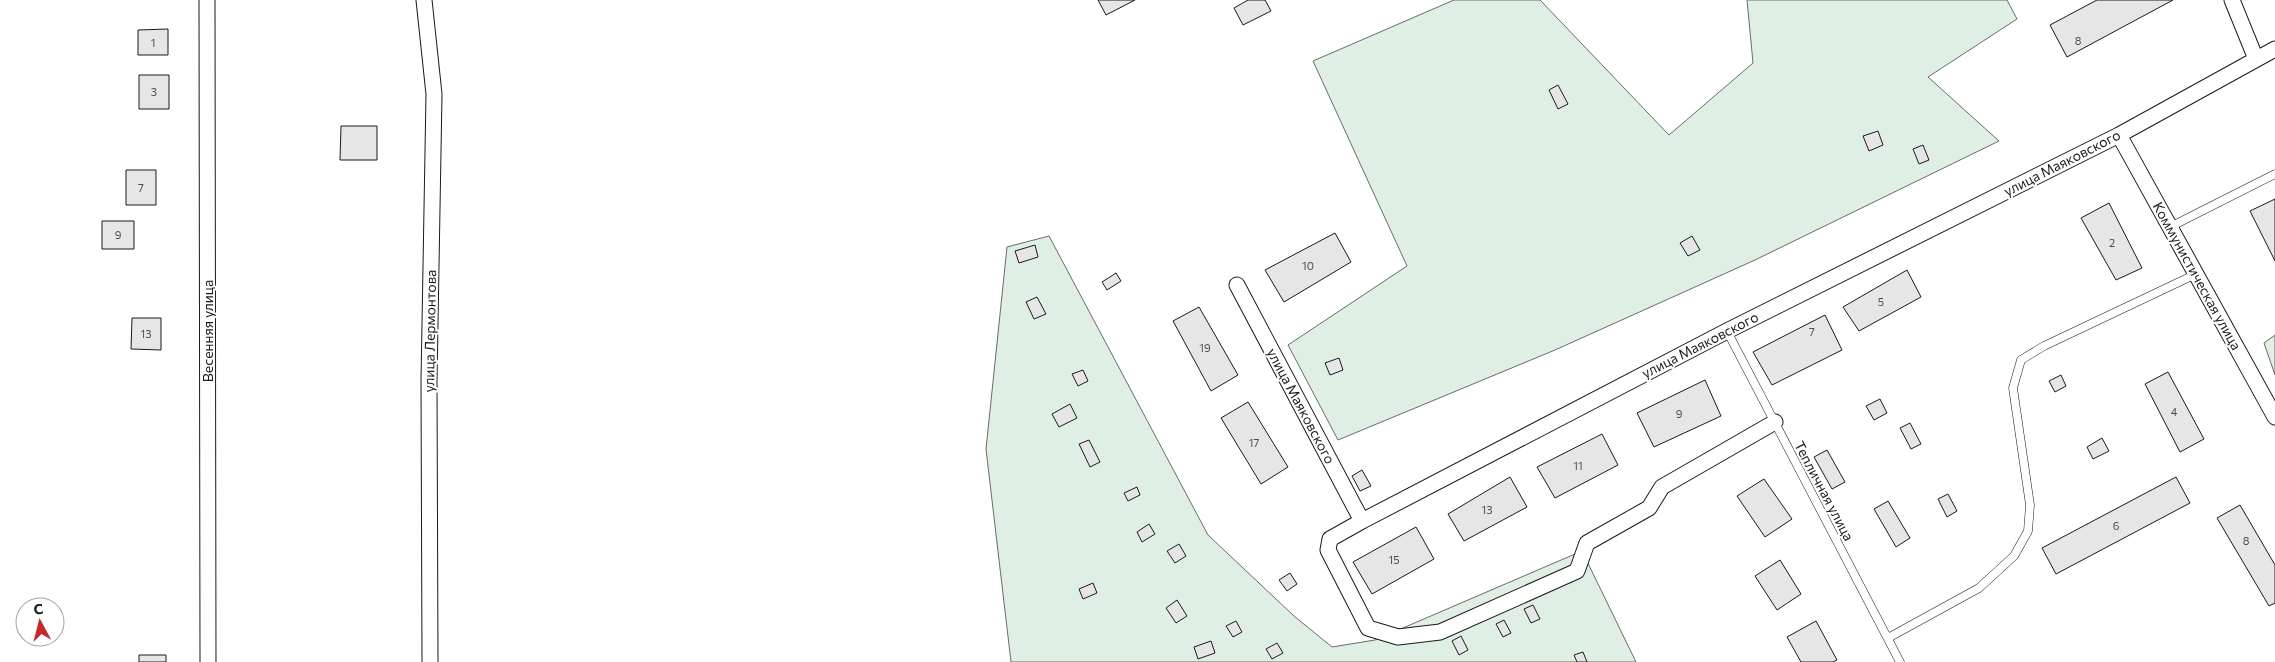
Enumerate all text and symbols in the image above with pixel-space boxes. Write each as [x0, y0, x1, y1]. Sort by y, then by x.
house number: 8 [2075, 34, 2082, 47]
house number: 1 [151, 36, 155, 49]
house number: 3 [151, 85, 157, 98]
street label: улица Маяковского [2001, 126, 2123, 199]
house number: 7 [138, 181, 144, 194]
street label: Коммунистическая улица [2150, 199, 2245, 353]
house number: 9 [115, 228, 122, 241]
house number: 2 [2109, 236, 2115, 249]
house number: 10 [1302, 259, 1314, 272]
street label: улица Лермонтова [420, 269, 439, 393]
street label: Весенняя улица [199, 280, 216, 382]
house number: 5 [1878, 295, 1884, 308]
street label: улица Маяковского [1639, 308, 1761, 381]
house number: 7 [1809, 325, 1815, 338]
house number: 13 [141, 327, 151, 340]
house number: 19 [1199, 341, 1211, 354]
street label: улица Маяковского [1264, 345, 1339, 467]
house number: 4 [2171, 405, 2178, 418]
house number: 9 [1676, 407, 1683, 420]
house number: 17 [1249, 436, 1259, 449]
street label: Тепличная улица [1791, 438, 1858, 543]
house number: 11 [1573, 459, 1583, 472]
house number: 13 [1482, 503, 1492, 516]
house number: 6 [2113, 519, 2120, 532]
house number: 8 [2243, 534, 2250, 547]
house number: 15 [1388, 553, 1400, 566]
north arrow [15, 597, 65, 647]
text: С [33, 600, 44, 618]

